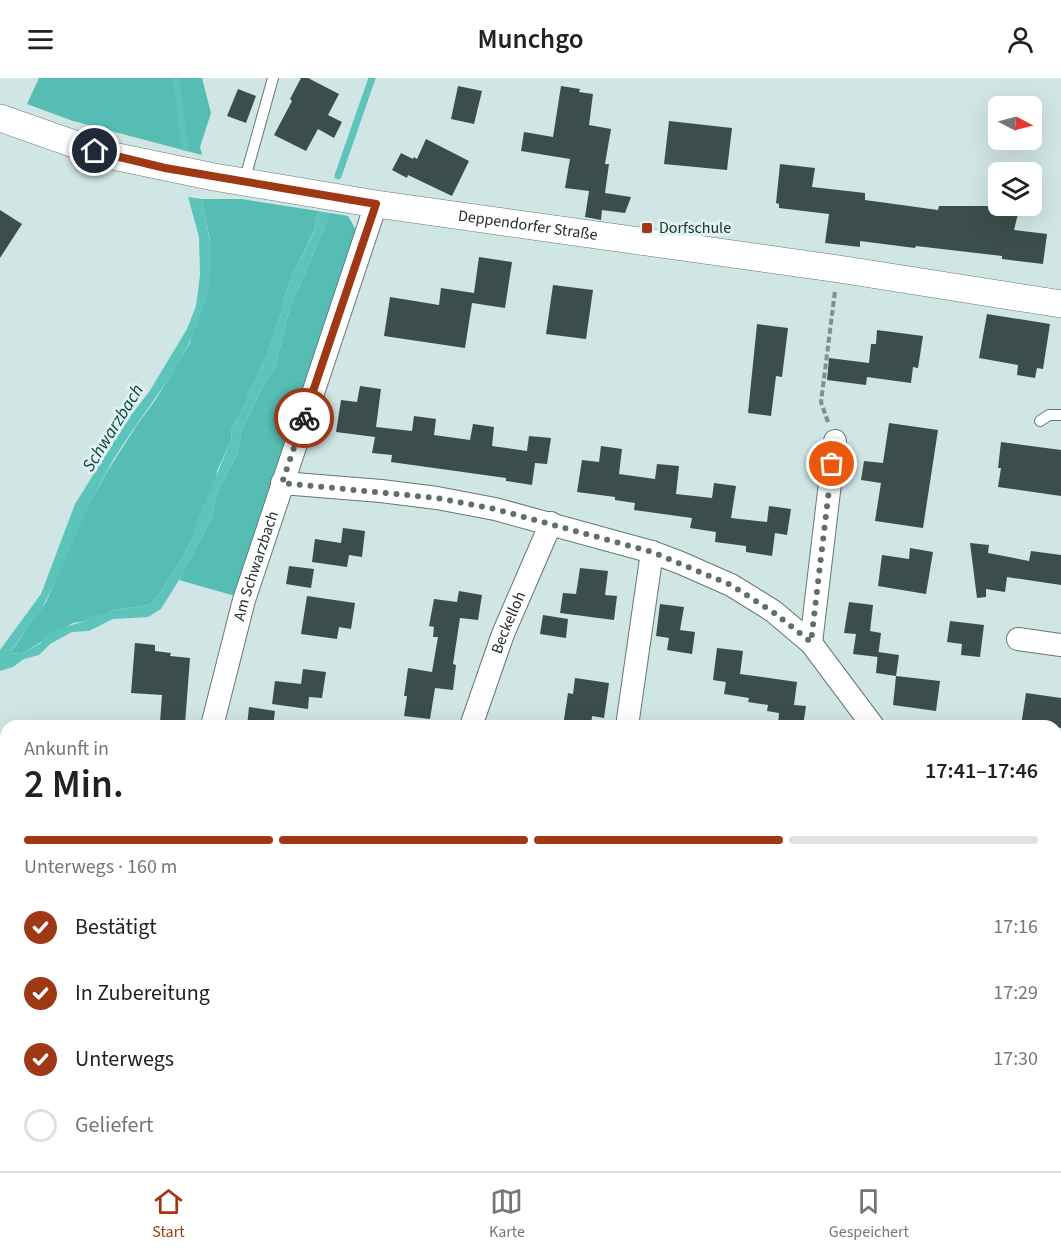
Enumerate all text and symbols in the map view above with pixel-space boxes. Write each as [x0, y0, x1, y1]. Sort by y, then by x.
text: Munchgo [477, 20, 584, 59]
icon: menu [24, 23, 57, 56]
icon: person [1004, 23, 1037, 56]
north arrow [988, 96, 1042, 150]
map controls [988, 96, 1042, 216]
pin [69, 125, 120, 176]
icon: home [78, 134, 111, 167]
button: layers [988, 162, 1042, 216]
street label: Deppendorfer Straße [457, 205, 599, 246]
place label: Dorfschule [659, 217, 731, 239]
marker: Dorfschule [640, 221, 654, 235]
water label: Schwarzbach [76, 380, 150, 476]
courier [274, 388, 334, 448]
icon: bike [288, 402, 321, 435]
pin [806, 438, 857, 489]
icon: bag [815, 447, 848, 480]
street label: Am Schwarzbach [228, 508, 284, 623]
street label: Beckelloh [486, 588, 531, 657]
text: Ankunft in [24, 735, 109, 763]
text: 17:41–17:46 [925, 755, 1038, 787]
text: 2 Min. [24, 757, 124, 813]
text: Unterwegs · 160 m [24, 853, 177, 881]
icon: check [24, 911, 57, 944]
text: Bestätigt [75, 911, 157, 943]
text: 17:16 [993, 913, 1038, 941]
icon: check [24, 977, 57, 1010]
text: In Zubereitung [75, 977, 210, 1009]
text: 17:29 [993, 979, 1038, 1007]
icon: check [24, 1043, 57, 1076]
text: Unterwegs [75, 1043, 174, 1075]
text: 17:30 [993, 1045, 1038, 1073]
text: Geliefert [75, 1109, 154, 1141]
tab: Start [152, 1185, 185, 1243]
tab: Karte [489, 1185, 525, 1243]
tab: Gespeichert [829, 1185, 909, 1243]

